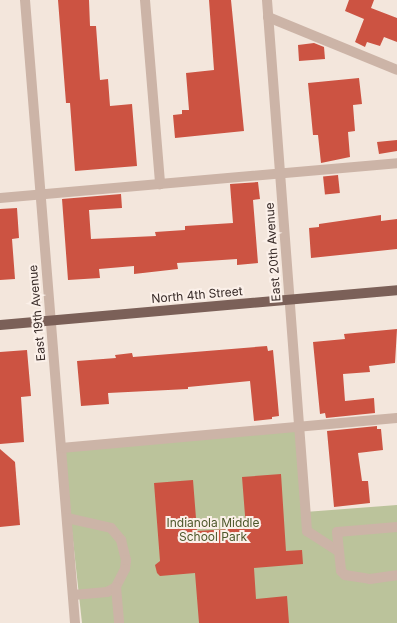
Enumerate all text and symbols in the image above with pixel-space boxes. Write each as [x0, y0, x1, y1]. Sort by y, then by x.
street label: East 20th Avenue [262, 202, 284, 302]
street label: East 19th Avenue [26, 264, 48, 362]
street label: North 4th Street [151, 284, 243, 306]
park label: Indianola Middle School Park [167, 516, 259, 544]

